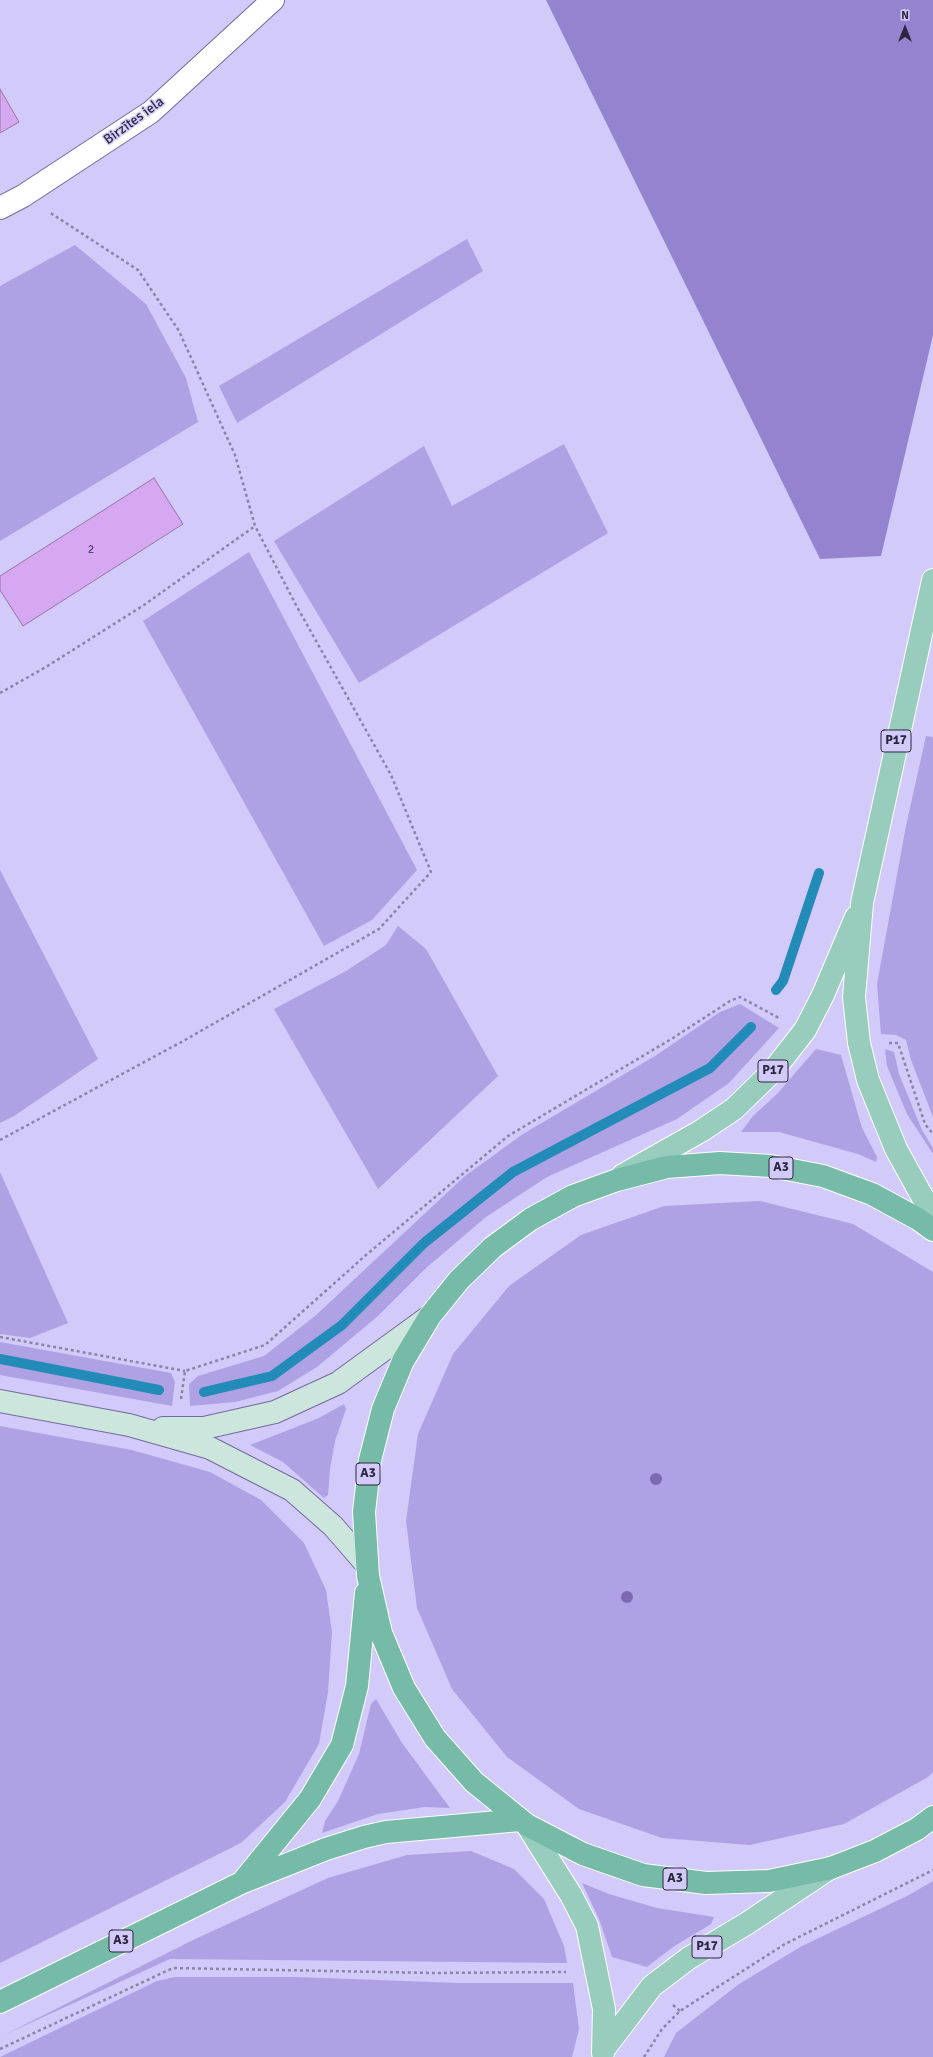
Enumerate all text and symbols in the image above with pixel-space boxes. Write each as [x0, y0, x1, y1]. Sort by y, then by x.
north arrow [885, 8, 925, 48]
text: N [901, 9, 909, 22]
street label: Birzītes iela [101, 93, 167, 149]
house number: 2 [88, 543, 94, 557]
road number: P17 [881, 730, 911, 752]
road number: P17 [758, 1060, 788, 1082]
road number: A3 [769, 1157, 793, 1179]
road number: A3 [356, 1463, 380, 1485]
road number: A3 [663, 1868, 687, 1890]
road number: A3 [109, 1930, 133, 1952]
road number: P17 [692, 1936, 722, 1958]

